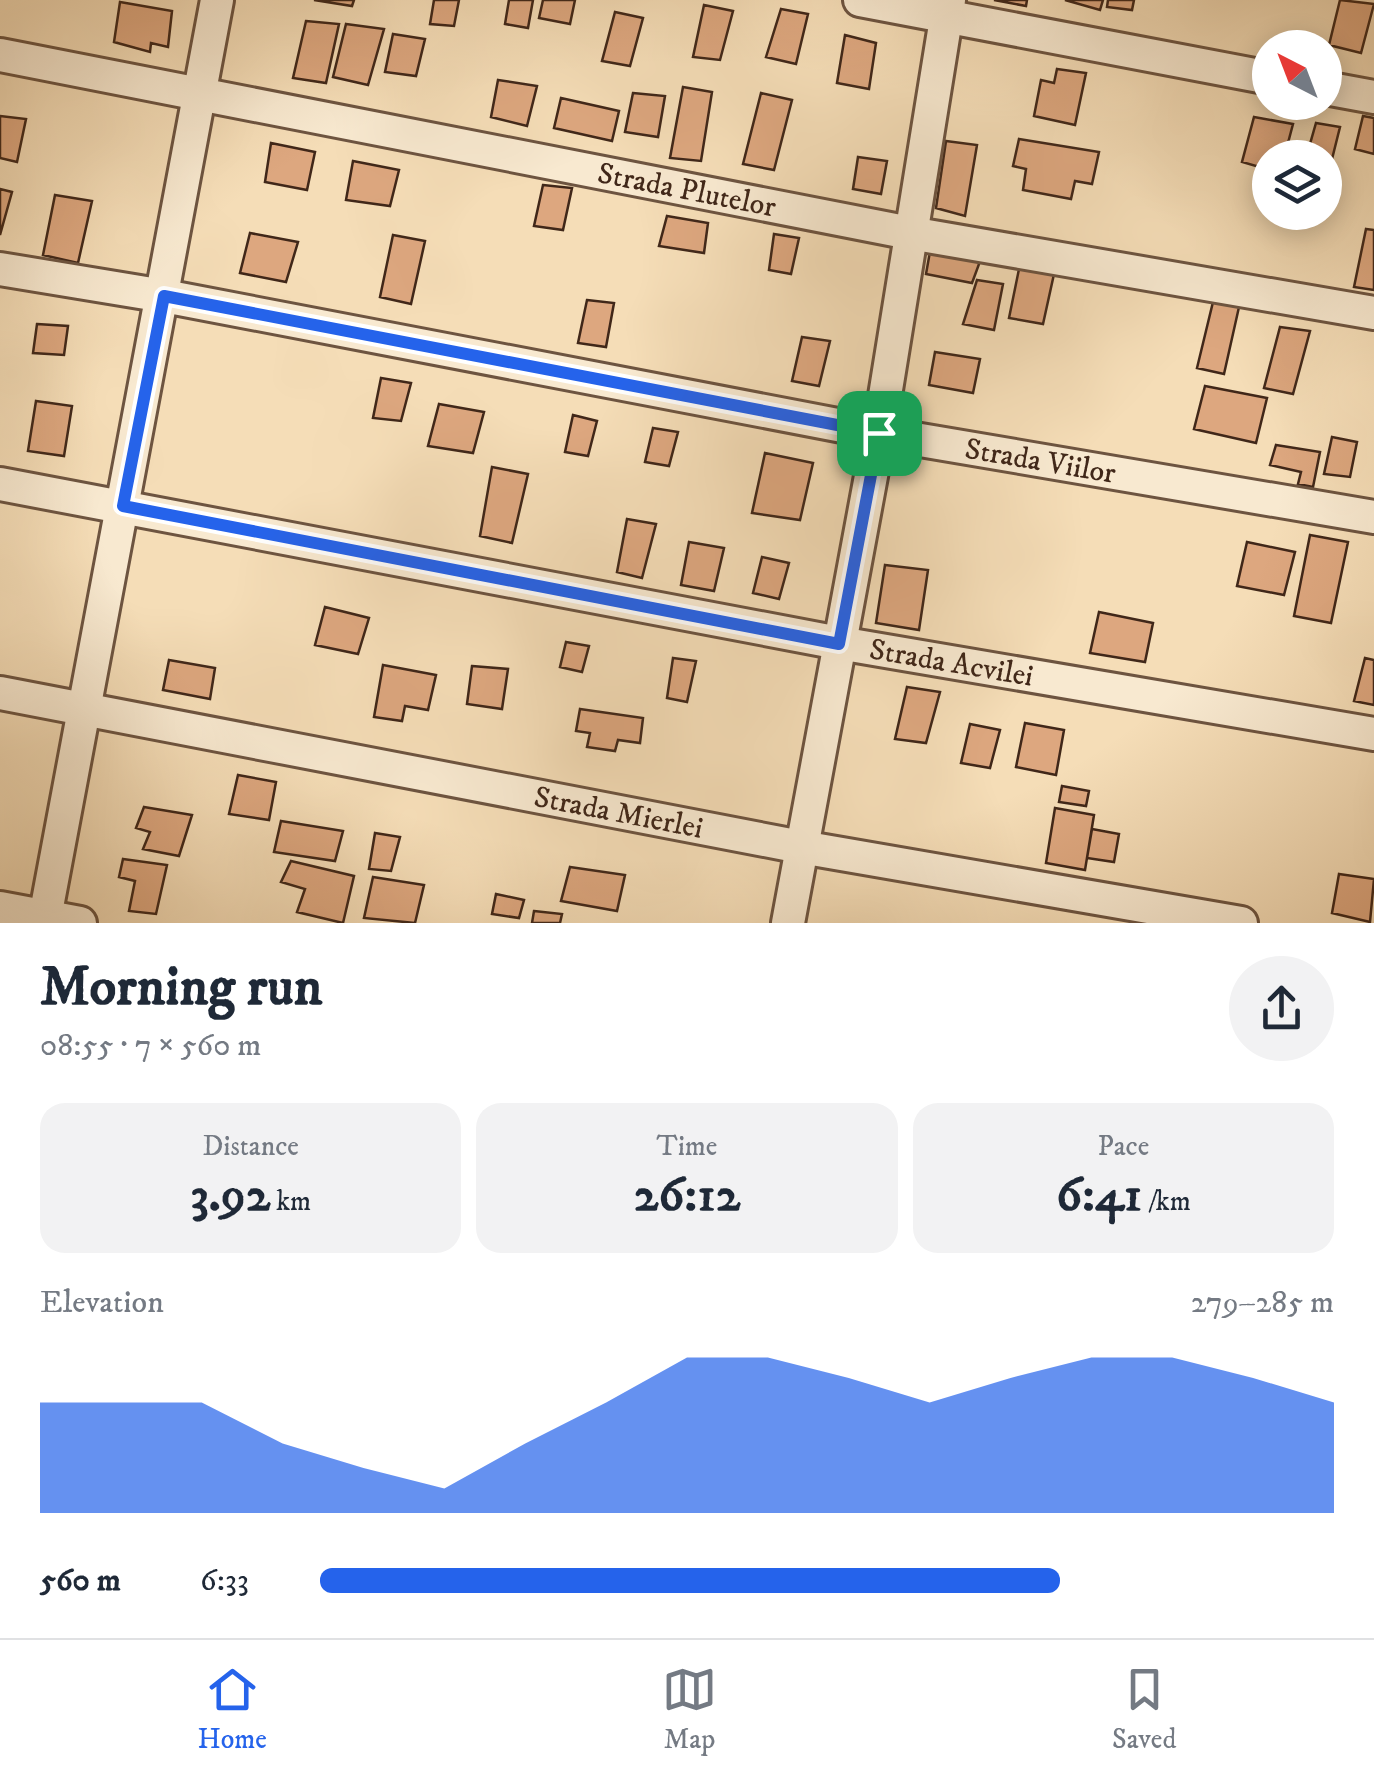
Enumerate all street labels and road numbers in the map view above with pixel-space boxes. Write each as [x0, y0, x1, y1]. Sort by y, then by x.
street label: Strada Plutelor [594, 155, 779, 226]
street label: Strada Viilor [962, 431, 1118, 493]
street label: Strada Acvilei [867, 631, 1036, 696]
street label: Strada Mierlei [531, 779, 706, 848]

